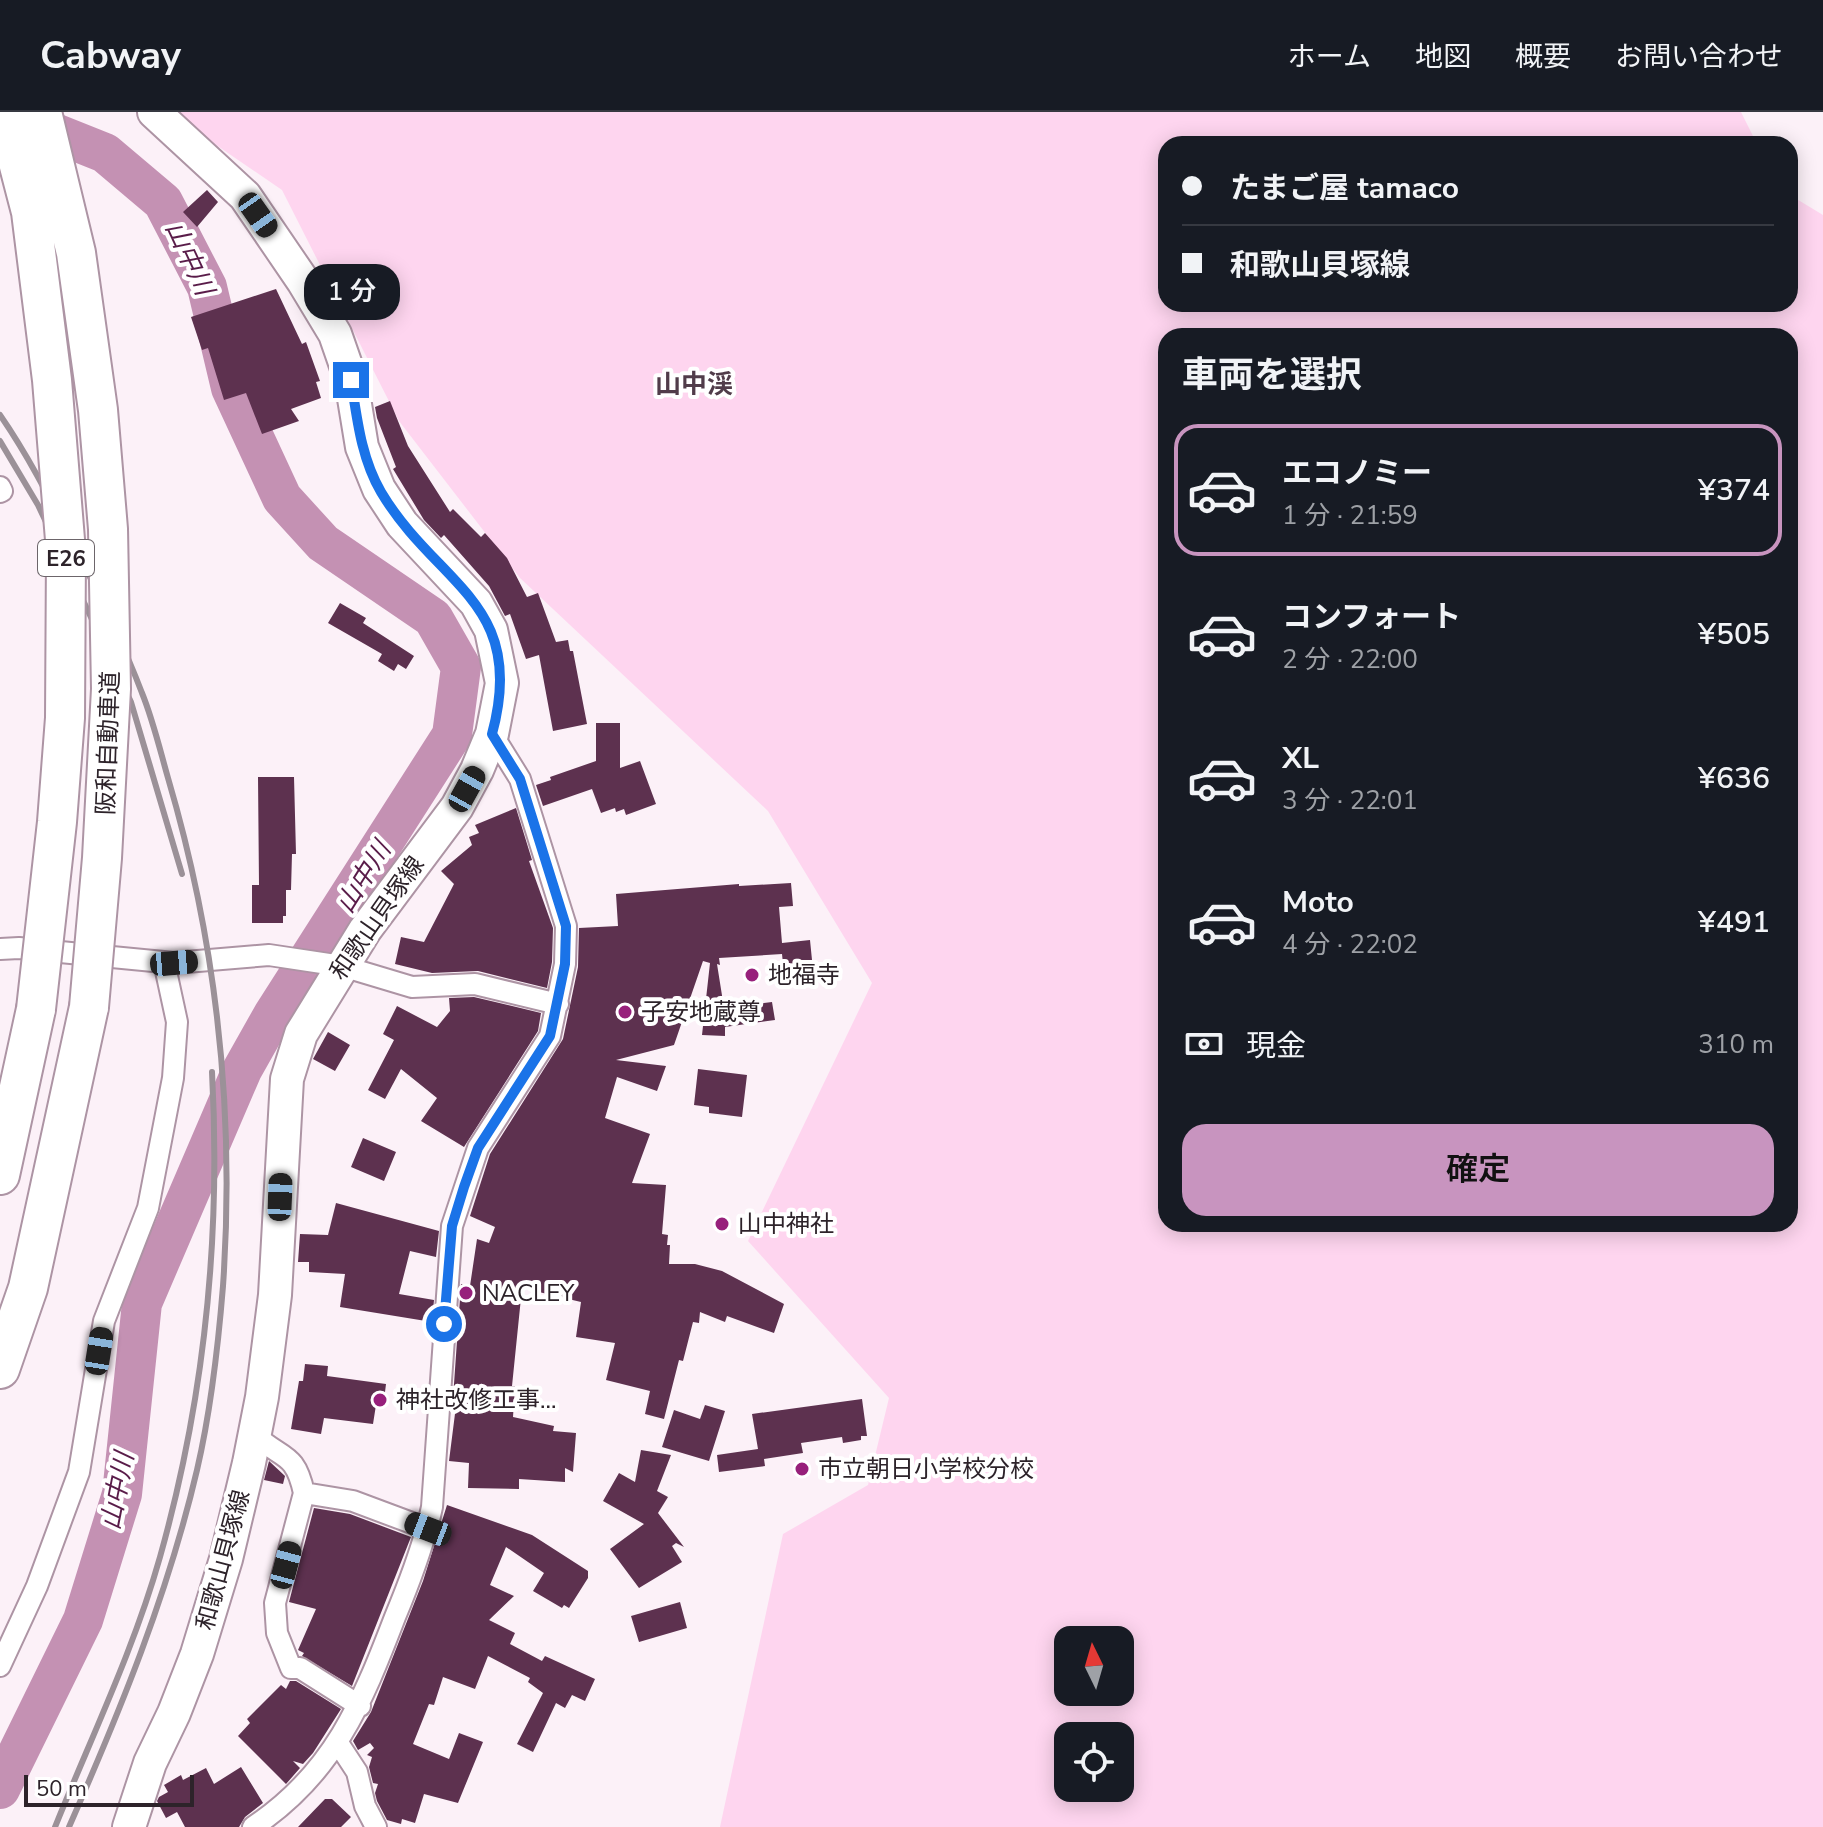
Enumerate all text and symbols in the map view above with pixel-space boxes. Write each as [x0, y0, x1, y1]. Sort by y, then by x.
text: Cabway [40, 30, 181, 81]
text: ホーム [1288, 38, 1371, 76]
text: 地図 [1415, 38, 1471, 76]
text: 概要 [1515, 38, 1571, 76]
text: お問い合わせ [1615, 38, 1783, 76]
text: たまご屋 tamaco [1230, 168, 1459, 209]
car [234, 188, 282, 242]
water label: 山中川 [157, 215, 223, 304]
text: 和歌山貝塚線 [1230, 245, 1410, 286]
callout: 1 分 [303, 264, 399, 320]
text: 1 分 [328, 274, 376, 309]
text: 車両を選択 [1182, 351, 1362, 400]
route end [333, 362, 369, 398]
district label: 山中渓 [655, 367, 733, 402]
text: エコノミー [1282, 453, 1432, 494]
icon: car [1186, 454, 1258, 526]
text: ¥374 [1698, 470, 1770, 511]
text: 1 分 · 21:59 [1282, 498, 1418, 533]
road number: E26 [38, 540, 94, 576]
text: コンフォート [1282, 597, 1461, 638]
icon: car [1186, 598, 1258, 670]
text: ¥505 [1698, 614, 1770, 655]
text: 2 分 · 22:00 [1282, 642, 1418, 677]
street label: 阪和自動車道 [89, 670, 127, 816]
text: XL [1282, 738, 1319, 779]
icon: car [1186, 742, 1258, 814]
text: ¥636 [1698, 758, 1770, 799]
car [445, 762, 489, 816]
text: 3 分 · 22:01 [1282, 783, 1418, 818]
water label: 山中川 [328, 832, 401, 920]
street label: 和歌山貝塚線 [323, 850, 431, 986]
text: Moto [1282, 882, 1354, 923]
icon: car [1186, 886, 1258, 958]
text: ¥491 [1698, 902, 1770, 943]
text: 4 分 · 22:02 [1282, 927, 1418, 962]
car [149, 949, 199, 977]
place label: 地福寺 [768, 959, 840, 991]
marker: 地福寺 [743, 966, 761, 984]
place label: 子安地蔵尊 [641, 996, 761, 1028]
marker: 子安地蔵尊 [616, 1003, 634, 1021]
icon: cash [1182, 1022, 1226, 1066]
text: 現金 [1246, 1026, 1306, 1067]
text: 310 m [1698, 1027, 1774, 1062]
button: 確定 [1182, 1124, 1774, 1216]
car [267, 1173, 293, 1221]
place label: 山中神社 [738, 1208, 834, 1240]
marker: 山中神社 [713, 1215, 731, 1233]
place label: NACLEY [482, 1277, 575, 1309]
marker: NACLEY [457, 1284, 475, 1302]
route start [426, 1306, 462, 1342]
car [83, 1325, 115, 1377]
place label: 神社改修工事… [396, 1384, 556, 1416]
marker: 神社改修工事… [371, 1391, 389, 1409]
water label: 山中川 [93, 1447, 143, 1533]
place label: 市立朝日小学校分校 [818, 1453, 1034, 1485]
marker: 市立朝日小学校分校 [793, 1460, 811, 1478]
street label: 和歌山貝塚線 [189, 1486, 257, 1634]
car [401, 1509, 455, 1549]
car [268, 1539, 304, 1591]
north arrow [1054, 1626, 1134, 1706]
map controls [1054, 1626, 1134, 1802]
button: locate [1054, 1722, 1134, 1802]
scale bar [24, 1771, 194, 1807]
text: 50 m [36, 1774, 87, 1804]

